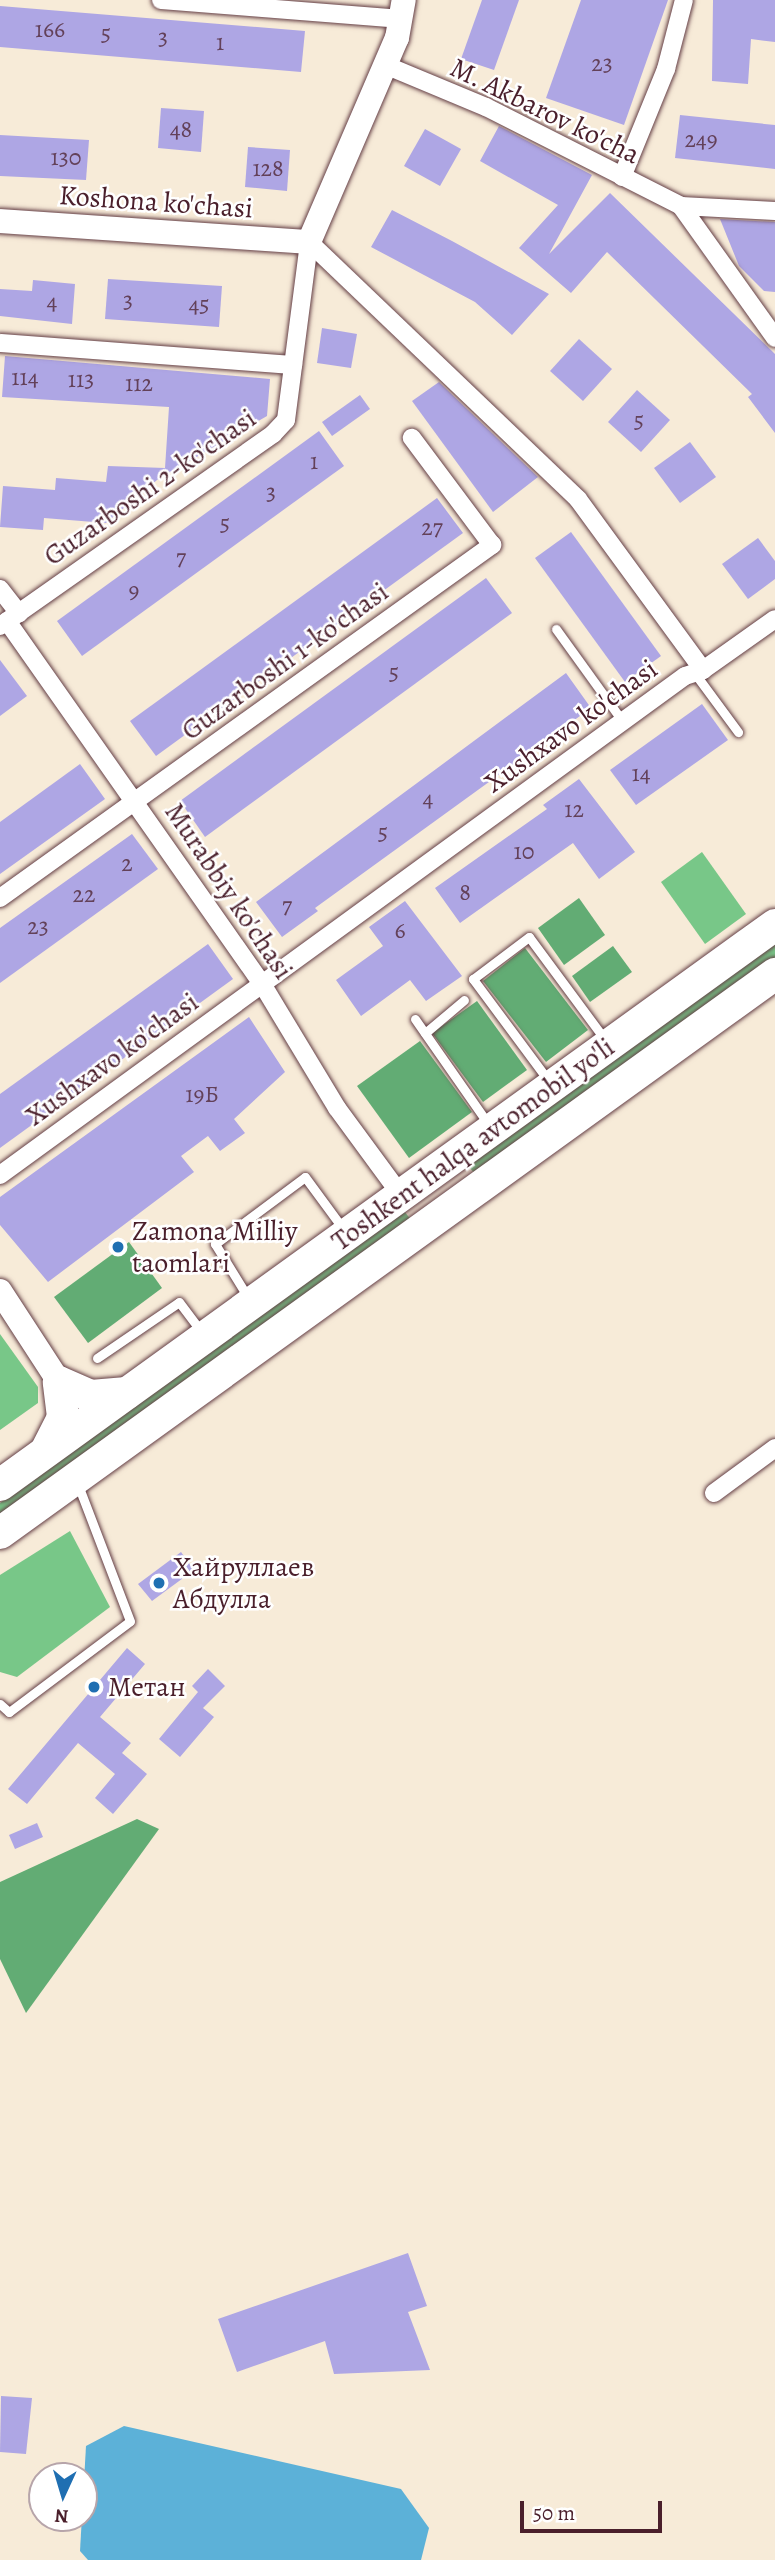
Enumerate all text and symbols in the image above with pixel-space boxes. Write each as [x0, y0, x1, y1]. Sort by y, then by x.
house number: 166 [35, 16, 65, 44]
house number: 5 [101, 20, 111, 48]
house number: 3 [158, 24, 168, 52]
house number: 1 [216, 29, 224, 57]
street label: M. Akbarov ko'cha [445, 50, 645, 172]
house number: 23 [591, 50, 613, 78]
house number: 48 [170, 116, 192, 144]
house number: 249 [684, 126, 718, 154]
house number: 130 [51, 144, 81, 172]
house number: 128 [252, 155, 284, 183]
street label: Koshona ko'chasi [58, 178, 254, 226]
house number: 3 [123, 287, 133, 315]
house number: 4 [47, 288, 57, 316]
house number: 45 [188, 291, 210, 319]
house number: 114 [11, 364, 39, 392]
house number: 113 [68, 366, 94, 394]
house number: 112 [125, 370, 153, 398]
street label: Guzarboshi 2-ko'chasi [37, 401, 263, 573]
house number: 5 [634, 407, 644, 435]
house number: 1 [310, 448, 318, 476]
house number: 3 [266, 479, 276, 507]
house number: 5 [220, 510, 230, 538]
house number: 27 [421, 514, 443, 542]
house number: 7 [176, 544, 186, 572]
street label: Guzarboshi 1-ko'chasi [175, 575, 395, 747]
house number: 9 [129, 577, 139, 605]
street label: Xushxavo ko'chasi [478, 652, 664, 800]
house number: 5 [389, 659, 399, 687]
house number: 14 [631, 760, 651, 788]
house number: 4 [423, 785, 433, 813]
street label: Murabbiy ko'chasi [158, 796, 300, 986]
house number: 12 [564, 796, 584, 824]
house number: 5 [378, 819, 388, 847]
house number: 10 [514, 838, 534, 866]
house number: 2 [121, 850, 133, 878]
house number: 8 [459, 879, 471, 907]
house number: 22 [73, 881, 95, 909]
house number: 7 [282, 892, 292, 920]
house number: 23 [27, 913, 49, 941]
house number: 6 [394, 917, 406, 945]
street label: Xushxavo ko'chasi [19, 985, 205, 1133]
street label: Toshkent halqa avtomobil yo'li [325, 1030, 621, 1258]
house number: 19Б [185, 1081, 219, 1109]
place label: Zamona Milliy taomlari [132, 1214, 298, 1280]
marker: Zamona Milliy taomlari [110, 1239, 126, 1255]
place label: Хайруллаев Абдулла [173, 1550, 314, 1616]
marker: Хайруллаев Абдулла [151, 1575, 167, 1591]
place label: Метан [108, 1670, 186, 1704]
marker: Метан [86, 1679, 102, 1695]
north arrow [28, 2462, 98, 2532]
scale bar [523, 2486, 665, 2530]
text: 50 m [533, 2499, 575, 2527]
text: N [54, 2503, 69, 2529]

